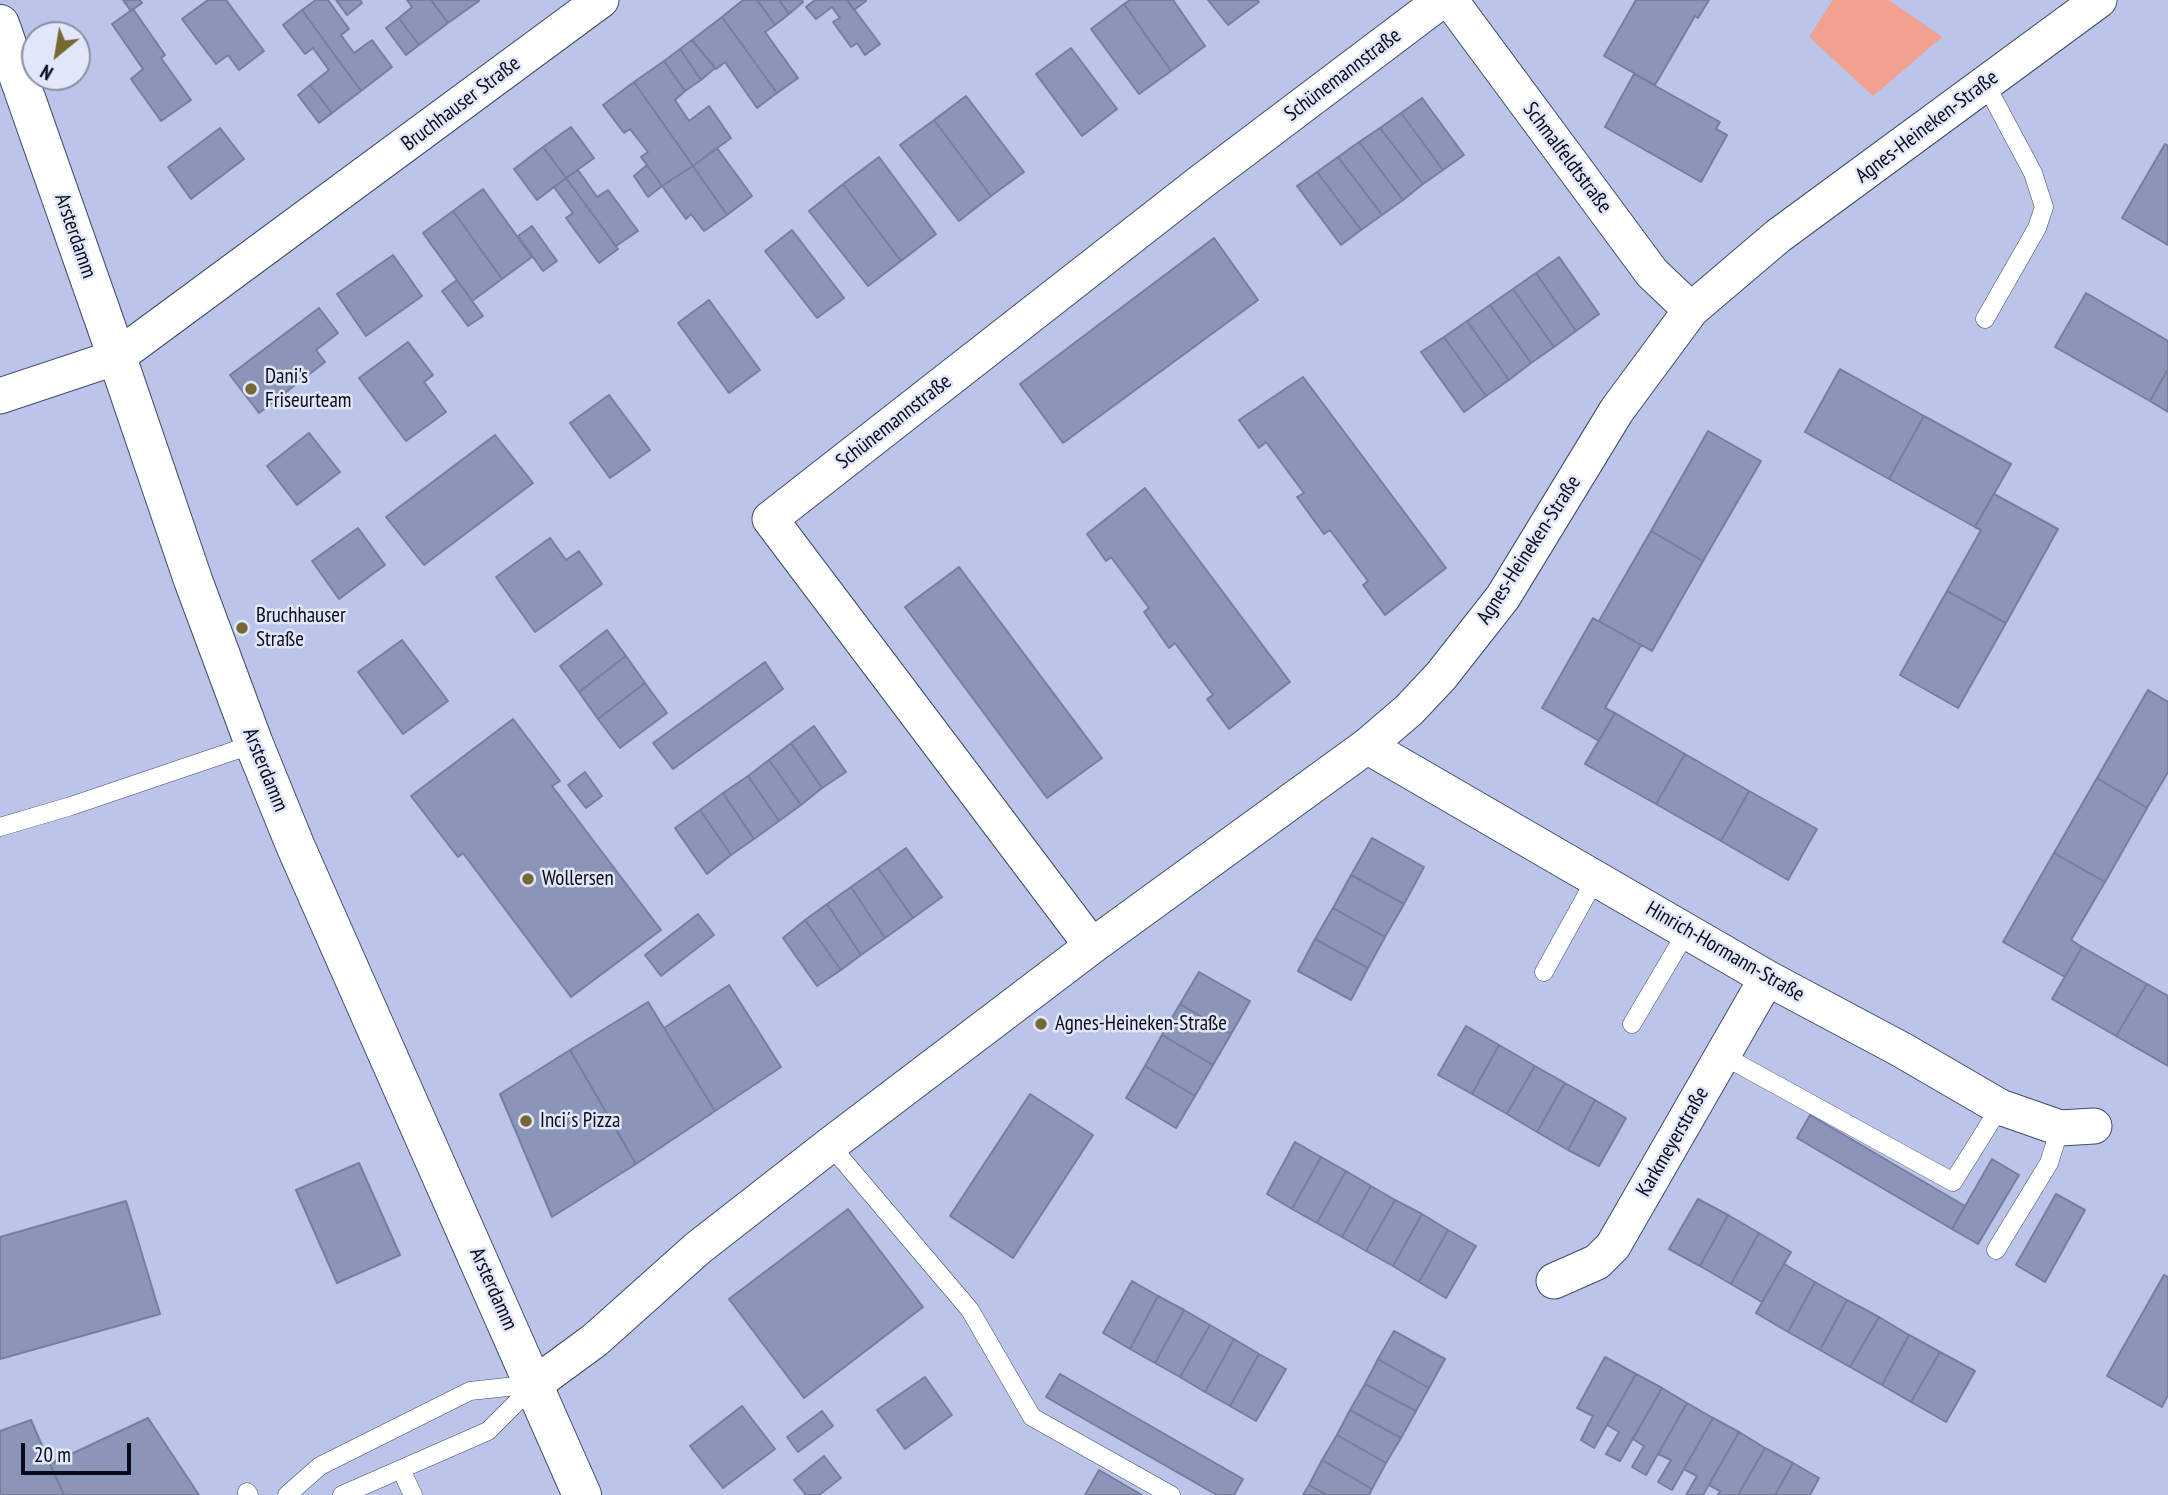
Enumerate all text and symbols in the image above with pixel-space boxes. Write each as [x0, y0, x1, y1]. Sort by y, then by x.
north arrow [21, 21, 91, 91]
street label: Schünemannstraße [1280, 23, 1406, 127]
street label: Bruchhauser Straße [397, 51, 525, 157]
text: N [36, 59, 57, 85]
street label: Agnes-Heineken-Straße [1851, 65, 2003, 189]
street label: Schmalfeldtstraße [1517, 98, 1617, 218]
street label: Arsterdamm [49, 190, 101, 282]
place label: Dani's Friseurteam [265, 364, 351, 414]
street label: Schünemannstraße [831, 369, 957, 475]
marker: Dani's Friseurteam [243, 381, 259, 397]
street label: Agnes-Heineken-Straße [1472, 471, 1586, 629]
place label: Bruchhauser Straße [256, 603, 346, 653]
marker: Bruchhauser Straße [234, 620, 250, 636]
street label: Arsterdamm [237, 725, 293, 815]
place label: Wollersen [542, 866, 614, 892]
marker: Wollersen [520, 871, 536, 887]
street label: Hinrich-Hormann-Straße [1641, 896, 1809, 1008]
place label: Agnes-Heineken-Straße [1055, 1011, 1227, 1037]
marker: Agnes-Heineken-Straße [1033, 1016, 1049, 1032]
street label: Karkmeyerstraße [1631, 1083, 1715, 1201]
place label: Inci´s Pizza [540, 1108, 620, 1134]
marker: Inci´s Pizza [518, 1113, 534, 1129]
street label: Arsterdamm [464, 1244, 522, 1334]
scale bar [24, 1428, 135, 1472]
text: 20 m [34, 1441, 71, 1468]

